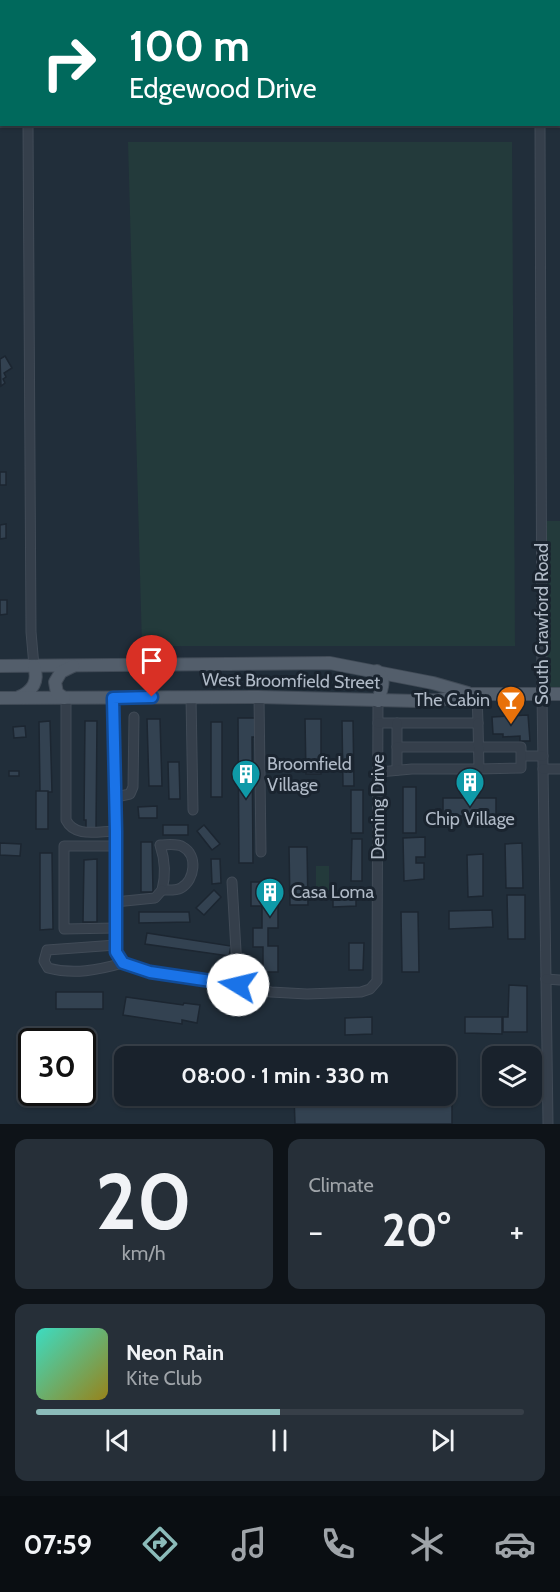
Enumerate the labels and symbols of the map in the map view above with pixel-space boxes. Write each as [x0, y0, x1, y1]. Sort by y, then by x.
street label: South Crawford Road [531, 543, 553, 705]
pin [126, 635, 177, 697]
street label: West Broomfield Street [202, 668, 380, 694]
bar icon: The Cabin [495, 684, 527, 726]
place label: The Cabin [414, 689, 490, 711]
place label: Broomfield Village [267, 753, 352, 796]
street label: Deming Drive [367, 754, 389, 860]
building icon: Broomfield Village [230, 758, 262, 800]
building icon: Chip Village [454, 766, 486, 808]
place label: Chip Village [425, 808, 515, 830]
building icon: Casa Loma [254, 876, 286, 918]
place label: Casa Loma [291, 881, 374, 903]
position arrow [206, 953, 270, 1017]
speed limit sign: 30 [18, 1028, 96, 1106]

